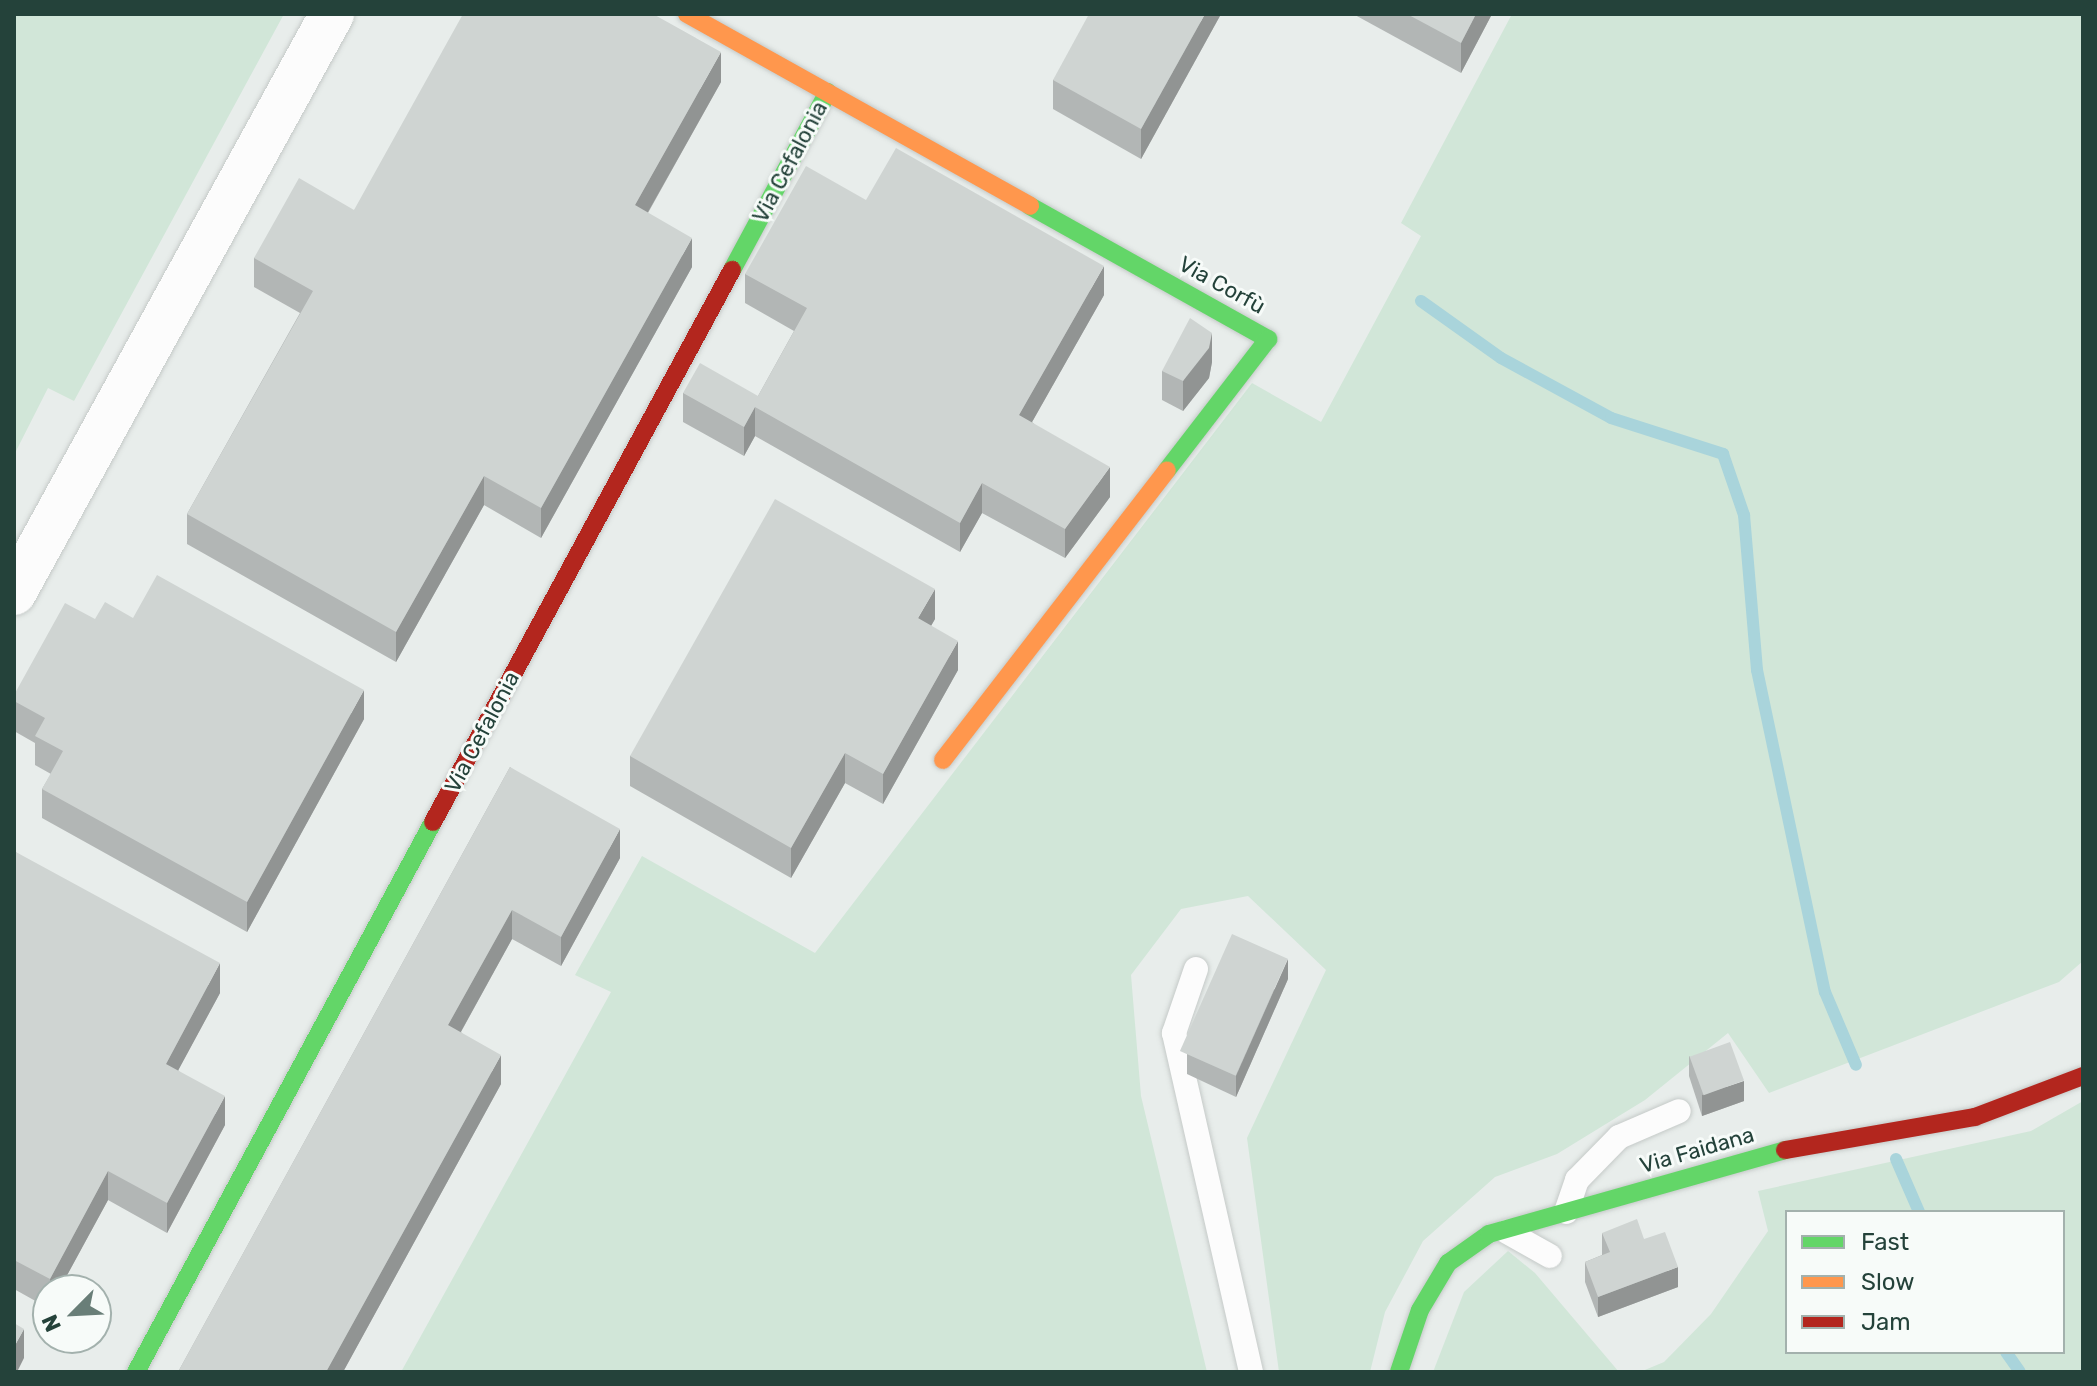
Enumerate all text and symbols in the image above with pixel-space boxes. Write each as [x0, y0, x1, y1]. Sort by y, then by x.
street label: Via Cefalonia [747, 97, 833, 227]
street label: Via Corfù [1174, 251, 1270, 319]
street label: Via Cefalonia [439, 667, 525, 797]
street label: Via Faidana [1637, 1121, 1757, 1179]
legend [1785, 1210, 2065, 1354]
text: Fast [1861, 1228, 1909, 1256]
text: Slow [1861, 1268, 1914, 1296]
north arrow [32, 1274, 112, 1354]
text: Jam [1861, 1308, 1911, 1336]
text: N [36, 1310, 67, 1336]

